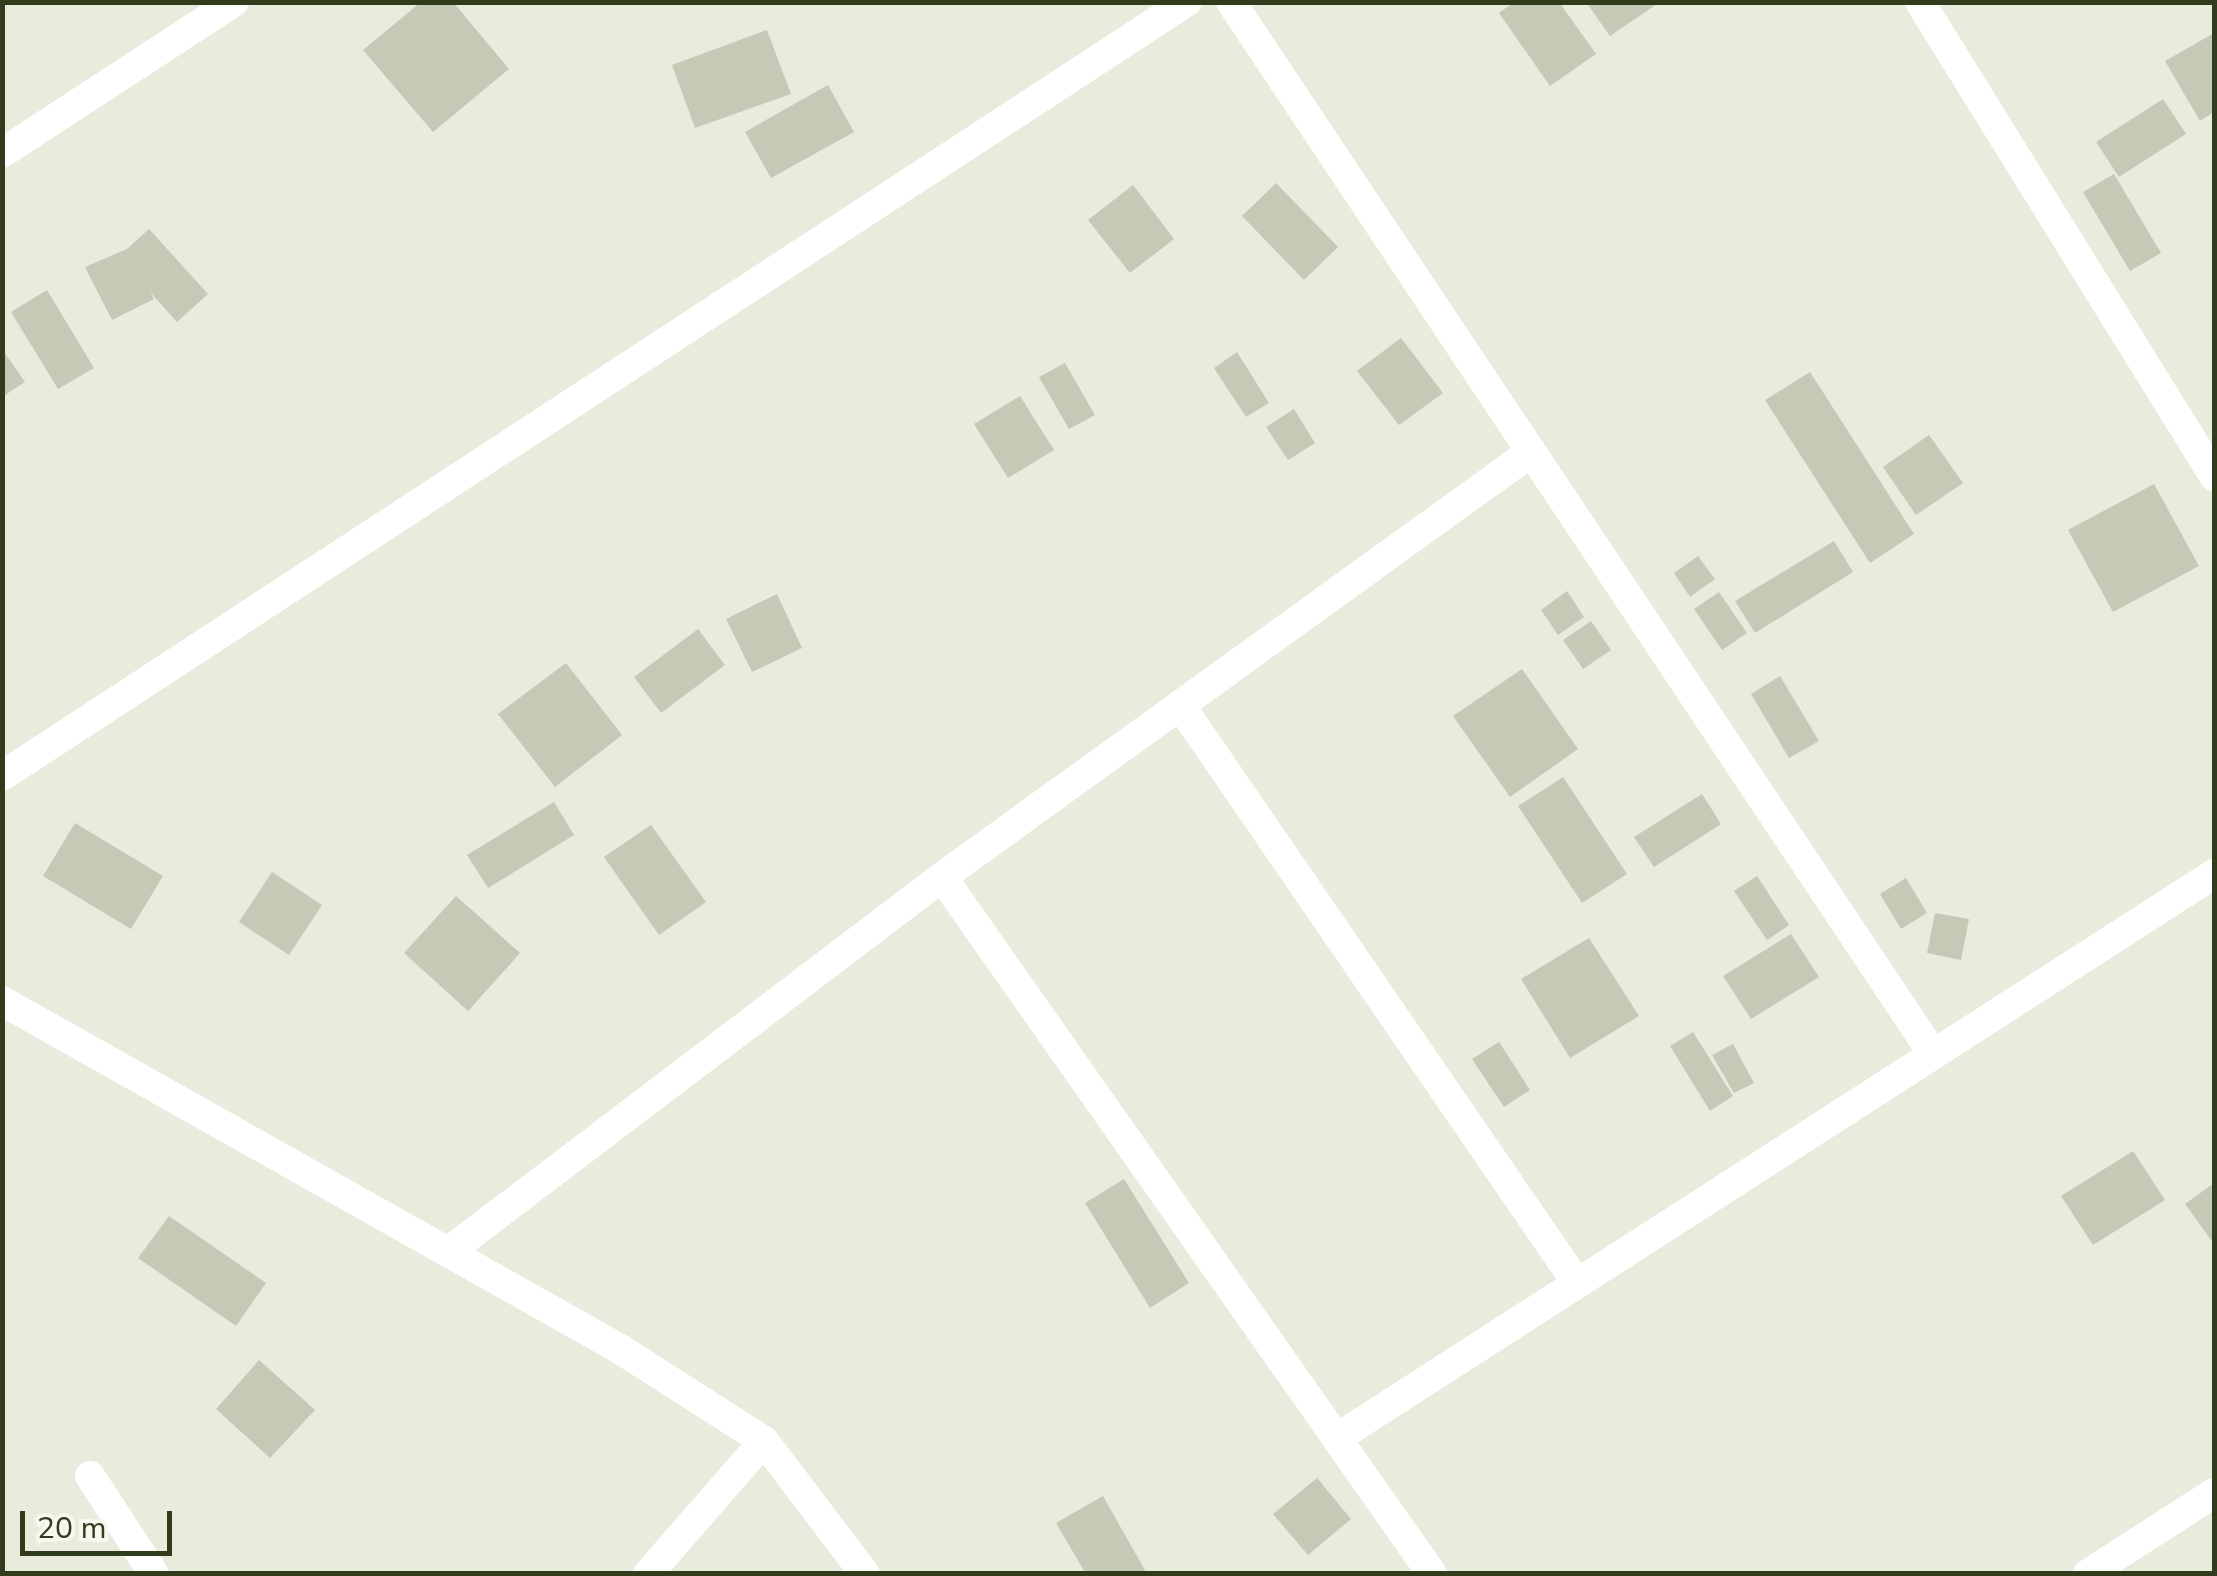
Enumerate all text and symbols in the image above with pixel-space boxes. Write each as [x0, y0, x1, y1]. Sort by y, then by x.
scale bar [25, 1491, 178, 1553]
text: 20 m [37, 1508, 106, 1549]

